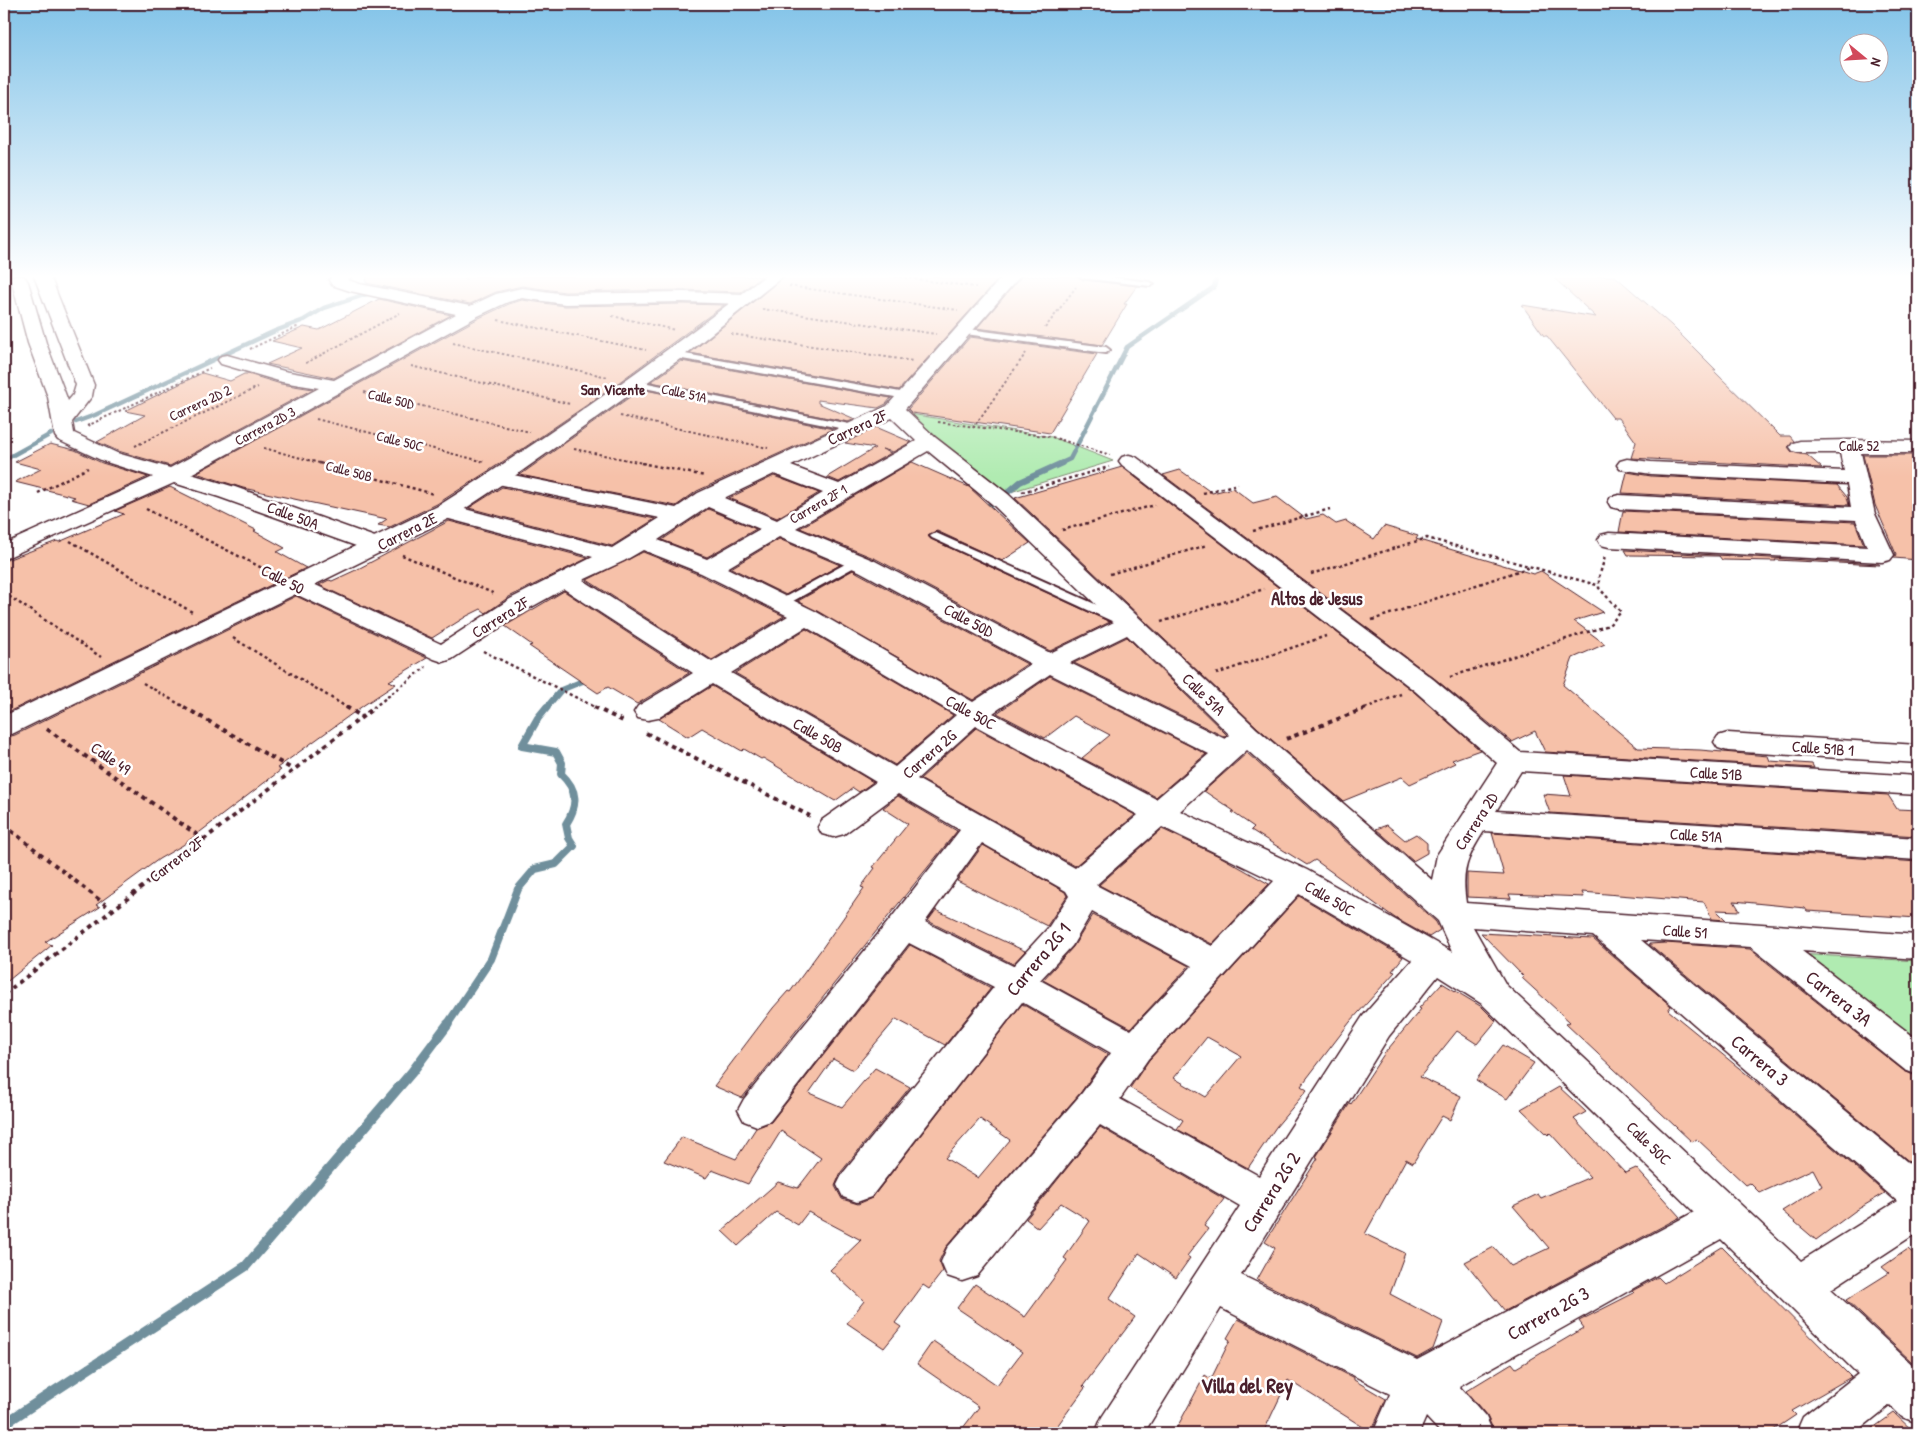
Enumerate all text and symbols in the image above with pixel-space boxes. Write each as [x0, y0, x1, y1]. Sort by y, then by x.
north arrow [1840, 32, 1890, 82]
text: N [1866, 56, 1887, 69]
street label: Calle 51A [660, 378, 709, 407]
district label: San Vicente [581, 379, 645, 400]
street label: Carrera 2D 2 [166, 380, 234, 425]
street label: Calle 50D [366, 384, 416, 413]
street label: Carrera 2D 3 [231, 402, 299, 450]
street label: Carrera 2F [824, 403, 891, 450]
street label: Calle 50C [375, 426, 426, 456]
street label: Calle 52 [1839, 436, 1880, 455]
street label: Calle 50B [324, 455, 374, 486]
street label: Carrera 2F 1 [785, 479, 850, 528]
street label: Calle 50A [264, 495, 322, 535]
street label: Carrera 2E [373, 507, 441, 555]
street label: Calle 50 [258, 559, 308, 599]
district label: Altos de Jesus [1271, 586, 1363, 611]
street label: Carrera 2F [467, 590, 534, 643]
street label: Calle 50D [940, 598, 998, 642]
street label: Calle 51A [1178, 668, 1231, 720]
street label: Calle 50C [942, 689, 1000, 735]
street label: Calle 50B [789, 712, 847, 758]
street label: Carrera 2G [897, 724, 961, 784]
street label: Calle 51B 1 [1791, 735, 1855, 761]
street label: Calle 49 [87, 736, 135, 780]
street label: Calle 51B [1689, 761, 1743, 785]
street label: Carrera 2D [1449, 787, 1503, 854]
street label: Calle 51A [1669, 822, 1723, 848]
street label: Carrera 2F [144, 830, 209, 887]
street label: Calle 50C [1301, 875, 1359, 921]
street label: Carrera 2G 1 [1000, 917, 1076, 1001]
street label: Calle 51 [1662, 918, 1708, 944]
street label: Carrera 3A [1801, 964, 1877, 1032]
street label: Carrera 3 [1726, 1028, 1794, 1092]
street label: Calle 50C [1622, 1116, 1676, 1170]
street label: Carrera 2G 2 [1236, 1147, 1306, 1237]
street label: Carrera 2G 3 [1502, 1280, 1594, 1346]
district label: Villa del Rey [1201, 1371, 1293, 1401]

